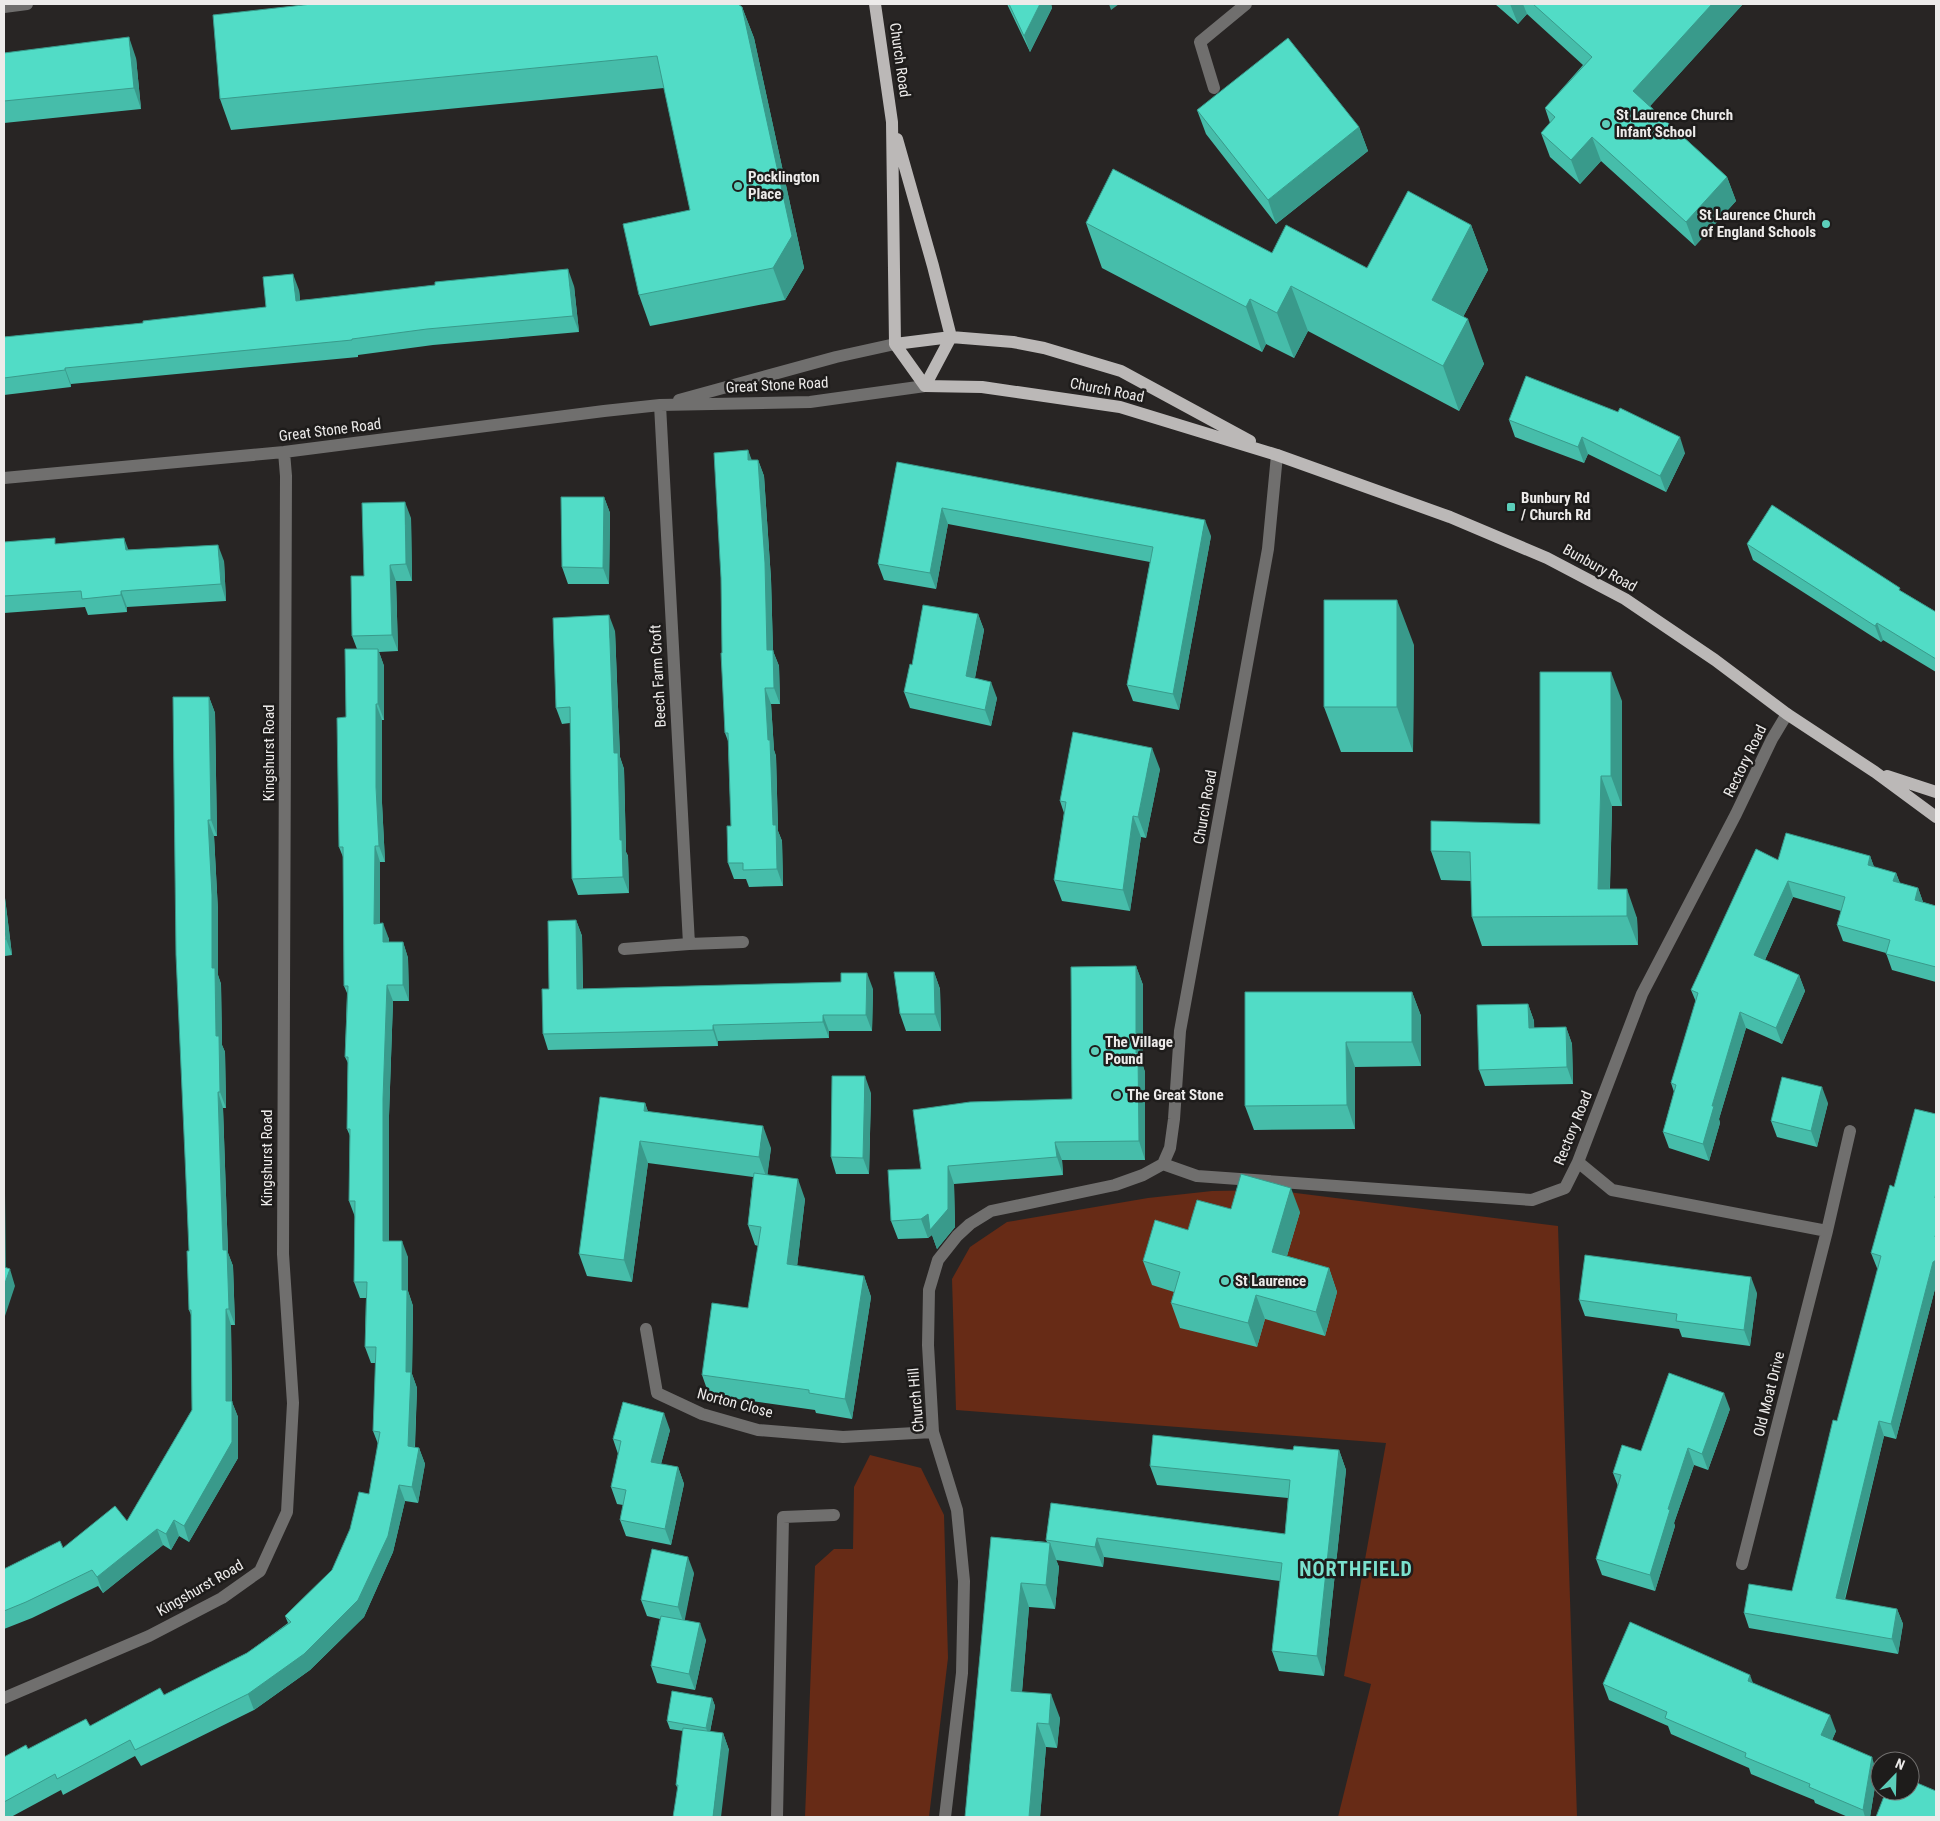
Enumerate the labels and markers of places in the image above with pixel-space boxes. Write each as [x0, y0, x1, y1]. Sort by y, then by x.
place label: St Laurence Church Infant School [1616, 106, 1733, 141]
marker: St Laurence Church Infant School [1600, 118, 1612, 130]
place label: Pocklington Place [748, 168, 820, 203]
marker: Pocklington Place [732, 180, 744, 192]
place label: St Laurence Church of England Schools [1699, 206, 1816, 241]
marker: St Laurence Church of England Schools [1820, 218, 1832, 230]
place label: Bunbury Rd / Church Rd [1521, 489, 1591, 524]
marker: Bunbury Rd / Church Rd [1505, 501, 1517, 513]
place label: The Village Pound [1105, 1033, 1173, 1068]
marker: The Village Pound [1089, 1045, 1101, 1057]
place label: The Great Stone [1127, 1086, 1224, 1104]
marker: The Great Stone [1111, 1089, 1123, 1101]
place label: St Laurence [1235, 1272, 1306, 1290]
marker: St Laurence [1219, 1275, 1231, 1287]

